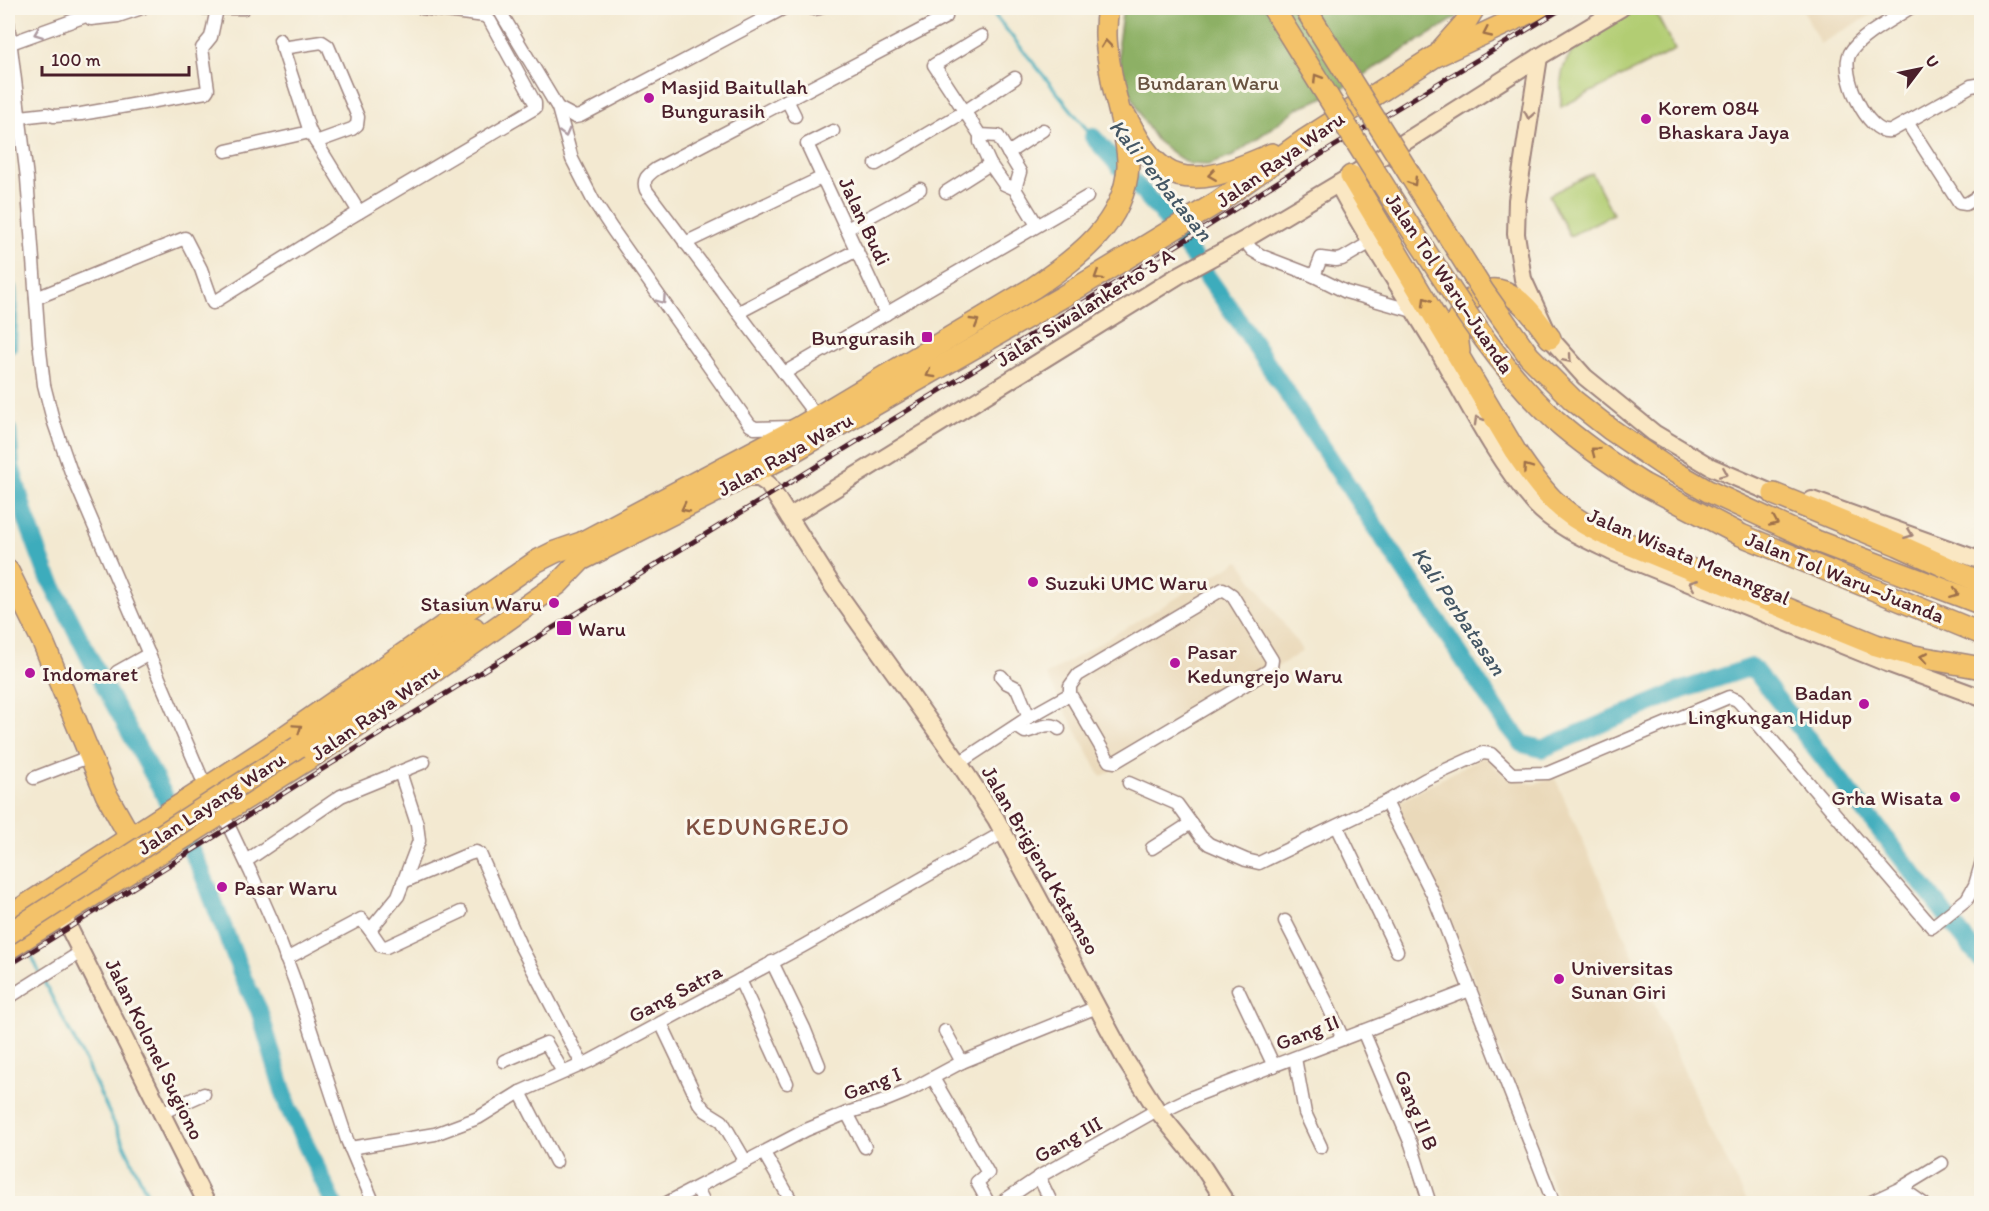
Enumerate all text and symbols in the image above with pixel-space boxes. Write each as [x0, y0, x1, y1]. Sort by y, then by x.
one-way arrow [33, 26, 44, 38]
one-way arrow [1482, 26, 1493, 38]
scale bar [42, 39, 189, 77]
north arrow [1890, 39, 1950, 99]
one-way arrow [1100, 40, 1112, 49]
text: 100 m [51, 49, 101, 71]
text: U [1921, 52, 1943, 71]
park label: Bundaran Waru [1137, 70, 1279, 95]
place label: Masjid Baitullah Bungurasih [661, 74, 808, 123]
one-way arrow [1313, 74, 1325, 84]
marker: Masjid Baitullah Bungurasih [642, 91, 656, 105]
place label: Korem 084 Bhaskara Jaya [1658, 95, 1789, 144]
street label: Jalan Raya Waru [1211, 105, 1349, 212]
one-way arrow [1523, 109, 1536, 119]
marker: Korem 084 Bhaskara Jaya [1639, 112, 1653, 126]
water label: Kali Perbatasan [1103, 113, 1219, 247]
one-way arrow [557, 128, 570, 138]
one-way arrow [1208, 168, 1217, 180]
street label: Jalan Budi [834, 173, 896, 269]
one-way arrow [1406, 175, 1417, 186]
street label: Jalan Tol Waru–Juanda [1380, 188, 1520, 378]
street label: Jalan Siwalankerto 3 A [991, 242, 1179, 372]
one-way arrow [1094, 268, 1104, 280]
one-way arrow [655, 294, 666, 305]
one-way arrow [1422, 297, 1434, 307]
one-way arrow [969, 318, 979, 330]
place label: Bungurasih [811, 325, 915, 350]
marker: Bungurasih [920, 330, 934, 344]
one-way arrow [1561, 352, 1572, 363]
one-way arrow [925, 366, 936, 378]
street label: Jalan Raya Waru [713, 406, 857, 501]
one-way arrow [1473, 416, 1485, 426]
one-way arrow [1590, 448, 1601, 459]
one-way arrow [1523, 464, 1534, 475]
one-way arrow [1718, 466, 1729, 478]
one-way arrow [681, 501, 691, 512]
street label: Jalan Wisata Menanggal [1584, 502, 1794, 610]
one-way arrow [1767, 515, 1778, 527]
street label: Jalan Tol Waru–Juanda [1742, 526, 1948, 628]
one-way arrow [1903, 527, 1914, 539]
water label: Kali Perbatasan [1406, 542, 1512, 681]
place label: Suzuki UMC Waru [1045, 570, 1208, 595]
marker: Suzuki UMC Waru [1026, 575, 1040, 589]
one-way arrow [1688, 579, 1699, 591]
one-way arrow [1949, 586, 1960, 598]
place label: Stasiun Waru [420, 591, 542, 616]
marker: Stasiun Waru [547, 596, 561, 610]
place label: Waru [578, 616, 626, 641]
marker: Waru [555, 619, 573, 637]
place label: Pasar Kedungrejo Waru [1187, 639, 1343, 688]
one-way arrow [1919, 652, 1929, 664]
marker: Pasar Kedungrejo Waru [1168, 656, 1182, 670]
street label: Jalan Raya Waru [306, 658, 444, 765]
place label: Indomaret [42, 661, 138, 686]
marker: Indomaret [23, 666, 37, 680]
place label: Badan Lingkungan Hidup [1688, 680, 1852, 729]
marker: Badan Lingkungan Hidup [1857, 697, 1871, 711]
one-way arrow [292, 724, 303, 735]
street label: Jalan Layang Waru [133, 746, 290, 860]
street label: Jalan Brigjend Katamso [977, 761, 1105, 959]
place label: Grha Wisata [1831, 785, 1943, 810]
marker: Grha Wisata [1948, 790, 1962, 804]
district label: KEDUNGREJO [685, 812, 851, 841]
place label: Pasar Waru [234, 875, 338, 900]
marker: Pasar Waru [215, 880, 229, 894]
street label: Jalan Kolonel Sugiono [100, 954, 210, 1144]
place label: Universitas Sunan Giri [1571, 955, 1673, 1004]
street label: Gang Satra [624, 958, 726, 1028]
marker: Universitas Sunan Giri [1552, 972, 1566, 986]
street label: Gang II [1272, 1009, 1342, 1055]
street label: Gang I [839, 1060, 905, 1106]
street label: Gang II B [1390, 1066, 1444, 1154]
street label: Gang III [1030, 1110, 1106, 1168]

